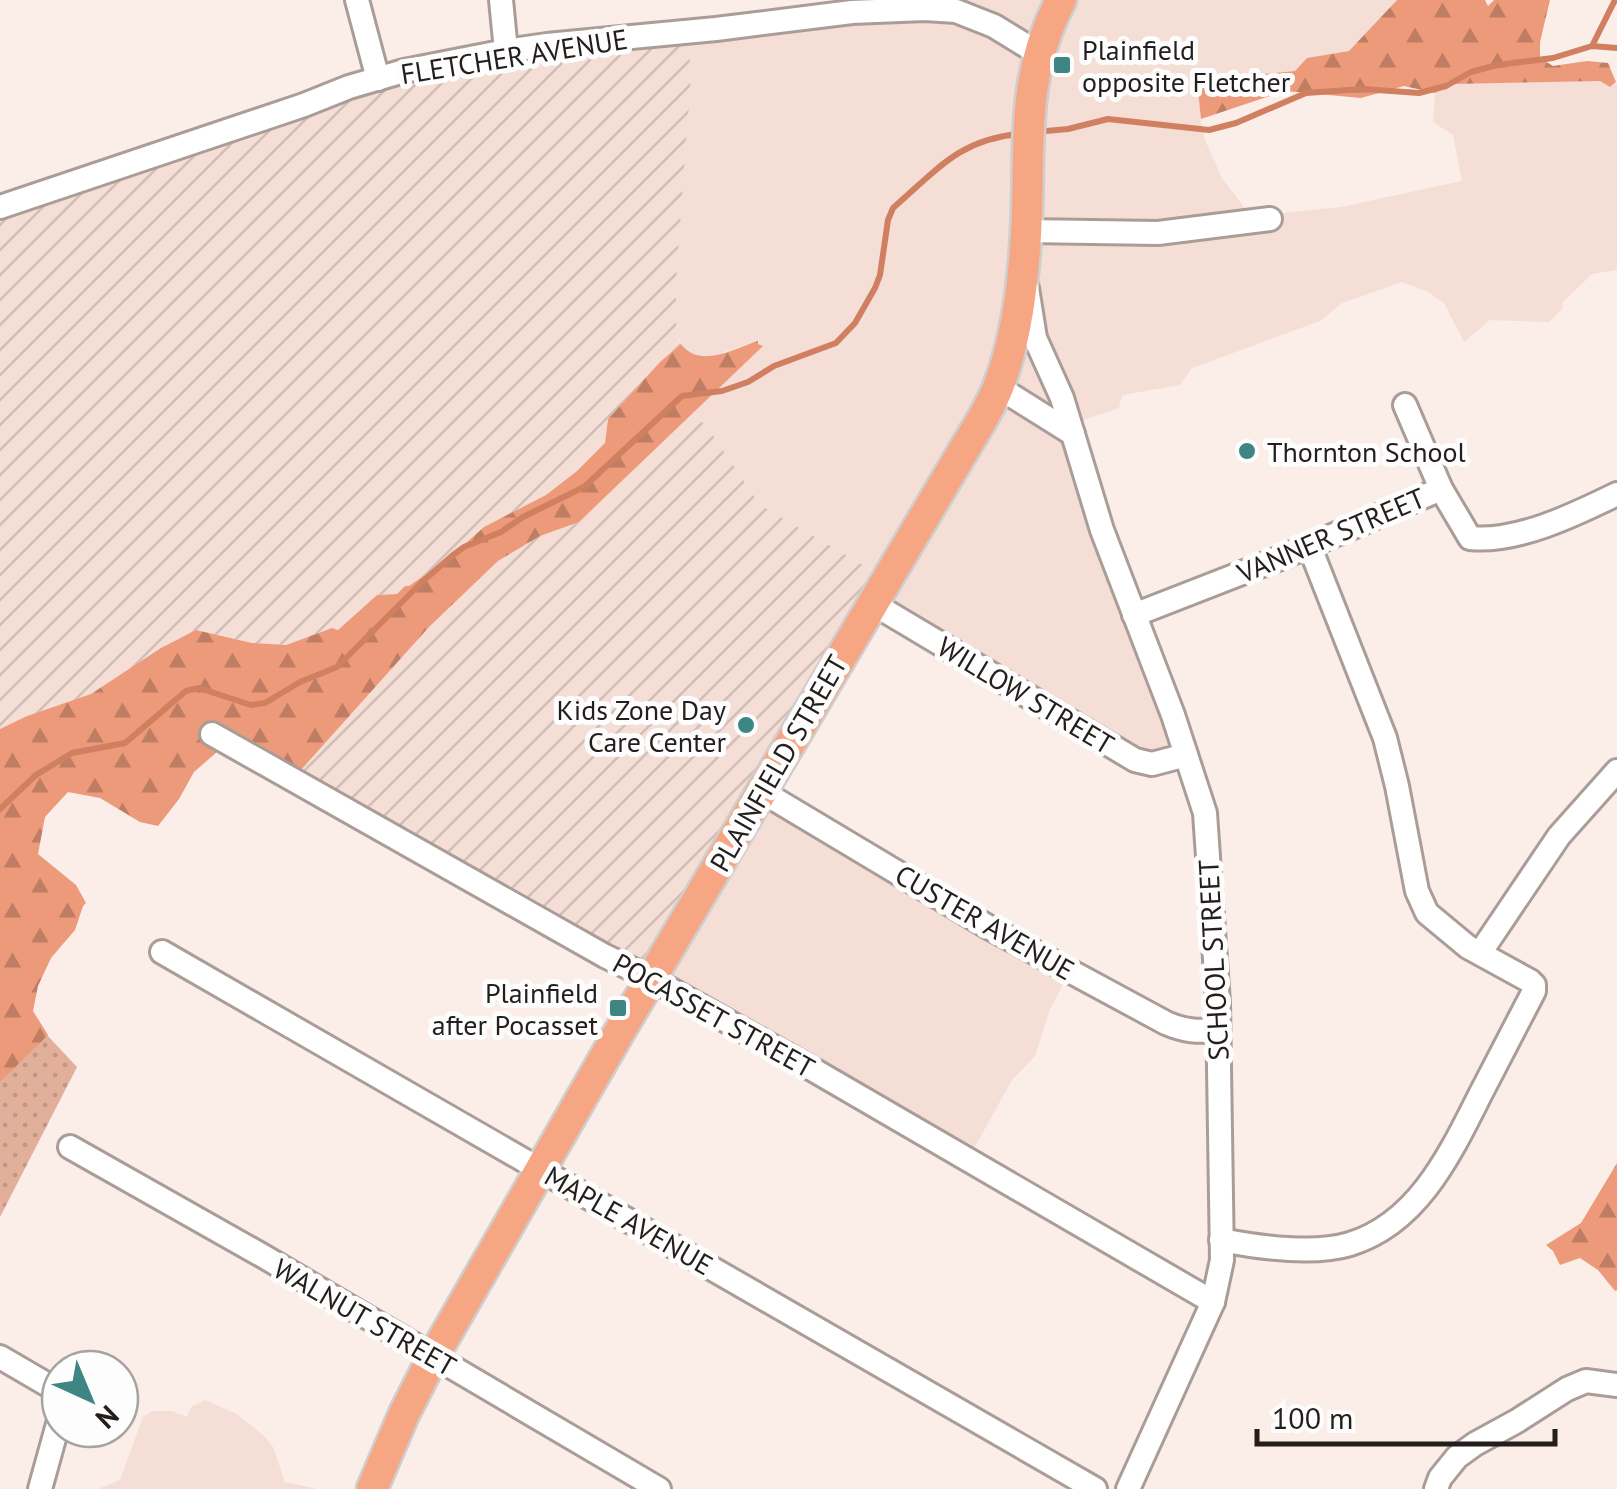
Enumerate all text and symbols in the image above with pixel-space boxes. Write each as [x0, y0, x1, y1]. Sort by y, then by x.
street label: FLETCHER AVENUE [398, 20, 630, 92]
place label: Plainfield opposite Fletcher [1082, 31, 1291, 100]
marker: Plainfield opposite Fletcher [1051, 54, 1073, 76]
place label: Thornton School [1267, 433, 1466, 470]
marker: Thornton School [1236, 440, 1258, 462]
street label: VANNER STREET [1231, 479, 1431, 592]
street label: WILLOW STREET [931, 628, 1121, 762]
street label: PLAINFIELD STREET [701, 648, 855, 878]
place label: Kids Zone Day Care Center [557, 691, 726, 760]
marker: Kids Zone Day Care Center [735, 714, 757, 736]
street label: CUSTER AVENUE [889, 856, 1081, 988]
street label: SCHOOL STREET [1189, 858, 1237, 1062]
street label: POCASSET STREET [607, 944, 822, 1086]
place label: Plainfield after Pocasset [432, 974, 598, 1043]
marker: Plainfield after Pocasset [607, 997, 629, 1019]
street label: MAPLE AVENUE [538, 1157, 720, 1283]
street label: WALNUT STREET [267, 1250, 463, 1384]
north arrow [40, 1349, 140, 1449]
scale bar [1257, 1384, 1554, 1446]
text: N [88, 1398, 127, 1437]
text: 100 m [1272, 1398, 1353, 1437]

